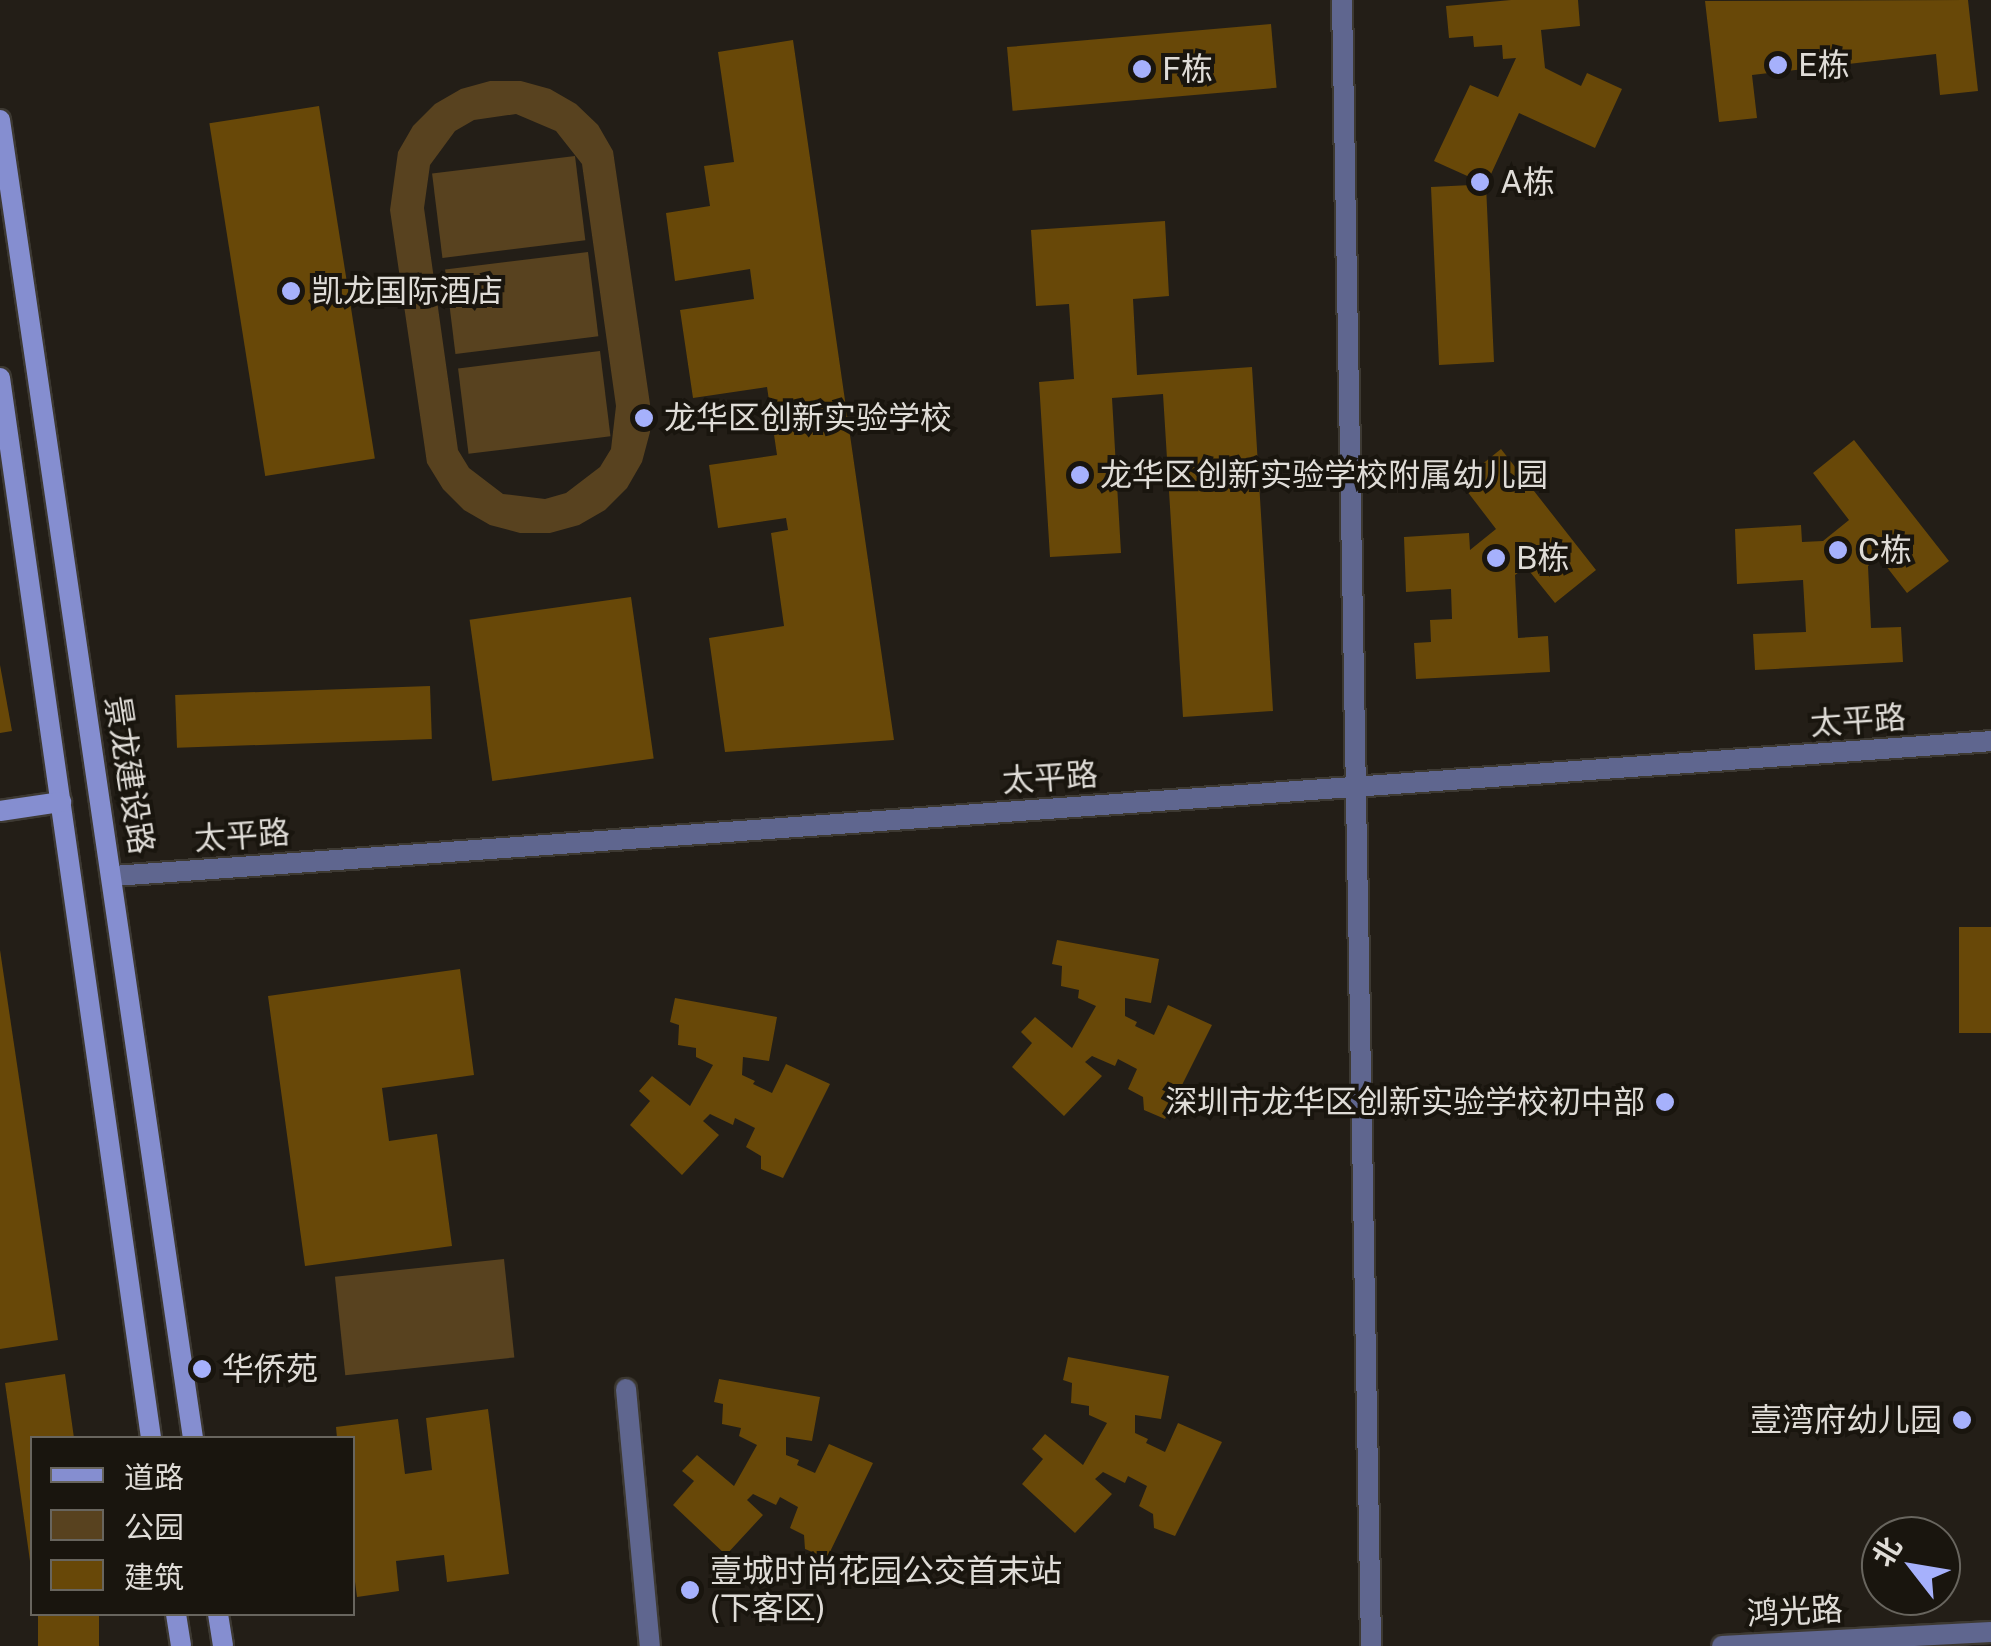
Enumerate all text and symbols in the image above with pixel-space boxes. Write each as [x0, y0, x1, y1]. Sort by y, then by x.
place label: E栋 [1798, 46, 1850, 84]
place label: F栋 [1162, 50, 1213, 88]
marker: E栋 [1767, 54, 1789, 76]
marker: F栋 [1131, 58, 1153, 80]
place label: A栋 [1500, 163, 1555, 201]
marker: A栋 [1469, 171, 1491, 193]
place label: 凯龙国际酒店 [311, 272, 503, 310]
marker: 凯龙国际酒店 [280, 280, 302, 302]
place label: 龙华区创新实验学校 [664, 399, 952, 437]
marker: 龙华区创新实验学校 [633, 407, 655, 429]
place label: 龙华区创新实验学校附属幼儿园 [1100, 456, 1548, 494]
marker: 龙华区创新实验学校附属幼儿园 [1069, 464, 1091, 486]
place label: C栋 [1858, 531, 1912, 569]
place label: B栋 [1516, 539, 1569, 577]
marker: C栋 [1827, 539, 1849, 561]
marker: B栋 [1485, 547, 1507, 569]
street label: 景龙建设路 [98, 693, 160, 857]
street label: 太平路 [1809, 698, 1907, 744]
street label: 太平路 [1001, 755, 1099, 801]
street label: 太平路 [193, 813, 291, 859]
place label: 深圳市龙华区创新实验学校初中部 [1165, 1083, 1645, 1121]
marker: 深圳市龙华区创新实验学校初中部 [1654, 1091, 1676, 1113]
place label: 华侨苑 [222, 1350, 318, 1388]
marker: 华侨苑 [191, 1358, 213, 1380]
place label: 壹湾府幼儿园 [1750, 1401, 1942, 1439]
marker: 壹湾府幼儿园 [1951, 1409, 1973, 1431]
legend [30, 1436, 355, 1616]
text: 道路 [124, 1459, 184, 1495]
text: 公园 [124, 1509, 184, 1545]
north arrow [1861, 1516, 1961, 1616]
text: 北 [1865, 1531, 1908, 1572]
place label: 壹城时尚花园公交首末站 (下客区) [710, 1553, 1062, 1628]
text: 建筑 [124, 1559, 184, 1595]
marker: 壹城时尚花园公交首末站 (下客区) [679, 1579, 701, 1601]
street label: 鸿光路 [1746, 1590, 1844, 1634]

